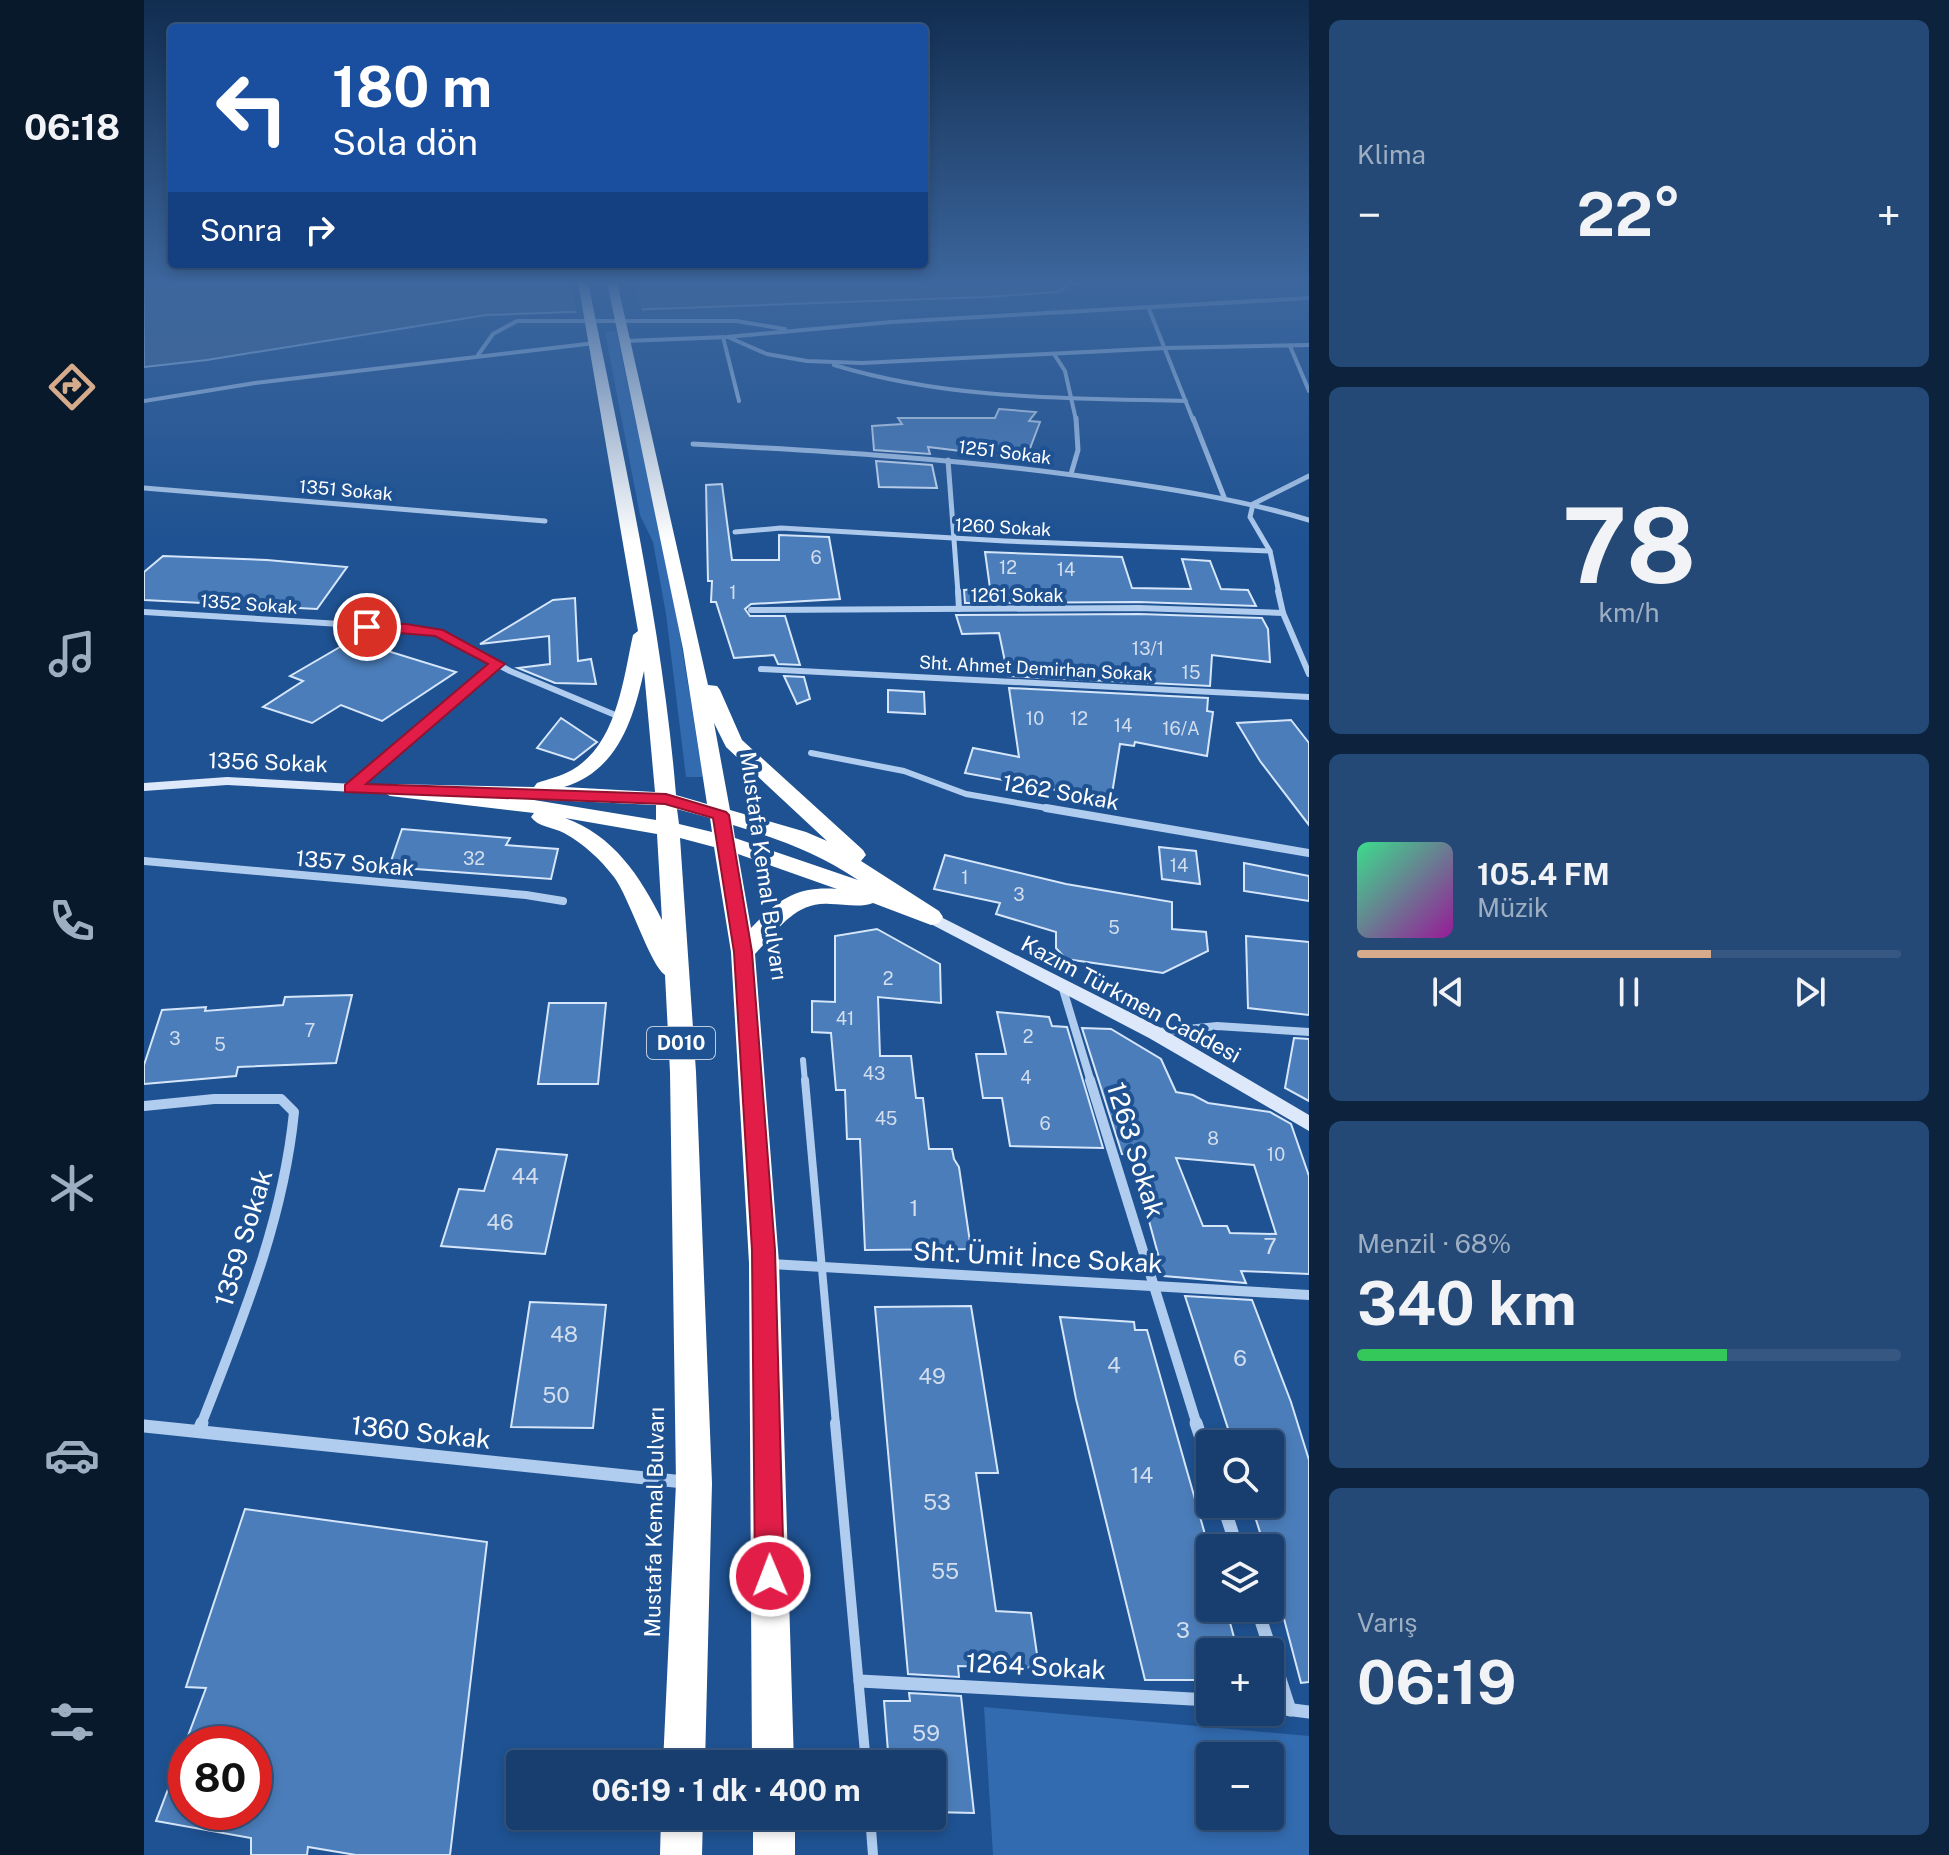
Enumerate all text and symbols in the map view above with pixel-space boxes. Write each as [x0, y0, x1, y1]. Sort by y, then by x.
text: 180 m [332, 54, 492, 120]
icon: left [200, 56, 304, 160]
text: 06:18 [24, 106, 120, 148]
text: Sola dön [332, 121, 478, 163]
text: Klima [1357, 139, 1426, 170]
text: 22° [1577, 179, 1681, 250]
text: − [1357, 189, 1381, 241]
text: + [1877, 189, 1901, 241]
icon: right [298, 208, 342, 252]
text: Sonra [200, 212, 282, 248]
icon: directions [44, 359, 100, 415]
street label: 1251 Sokak [957, 436, 1053, 468]
street label: 1351 Sokak [298, 475, 394, 505]
text: 78 [1562, 484, 1696, 606]
street label: 1260 Sokak [954, 514, 1052, 540]
house number: 6 [810, 547, 822, 568]
house number: 12 [999, 557, 1017, 578]
house number: 14 [1057, 559, 1075, 580]
house number: 1 [729, 582, 737, 603]
street label: 1261 Sokak [970, 585, 1064, 606]
street label: 1352 Sokak [200, 590, 298, 618]
pin [333, 593, 401, 661]
text: km/h [1598, 597, 1660, 628]
icon: arrive [345, 605, 389, 649]
icon: music [44, 626, 100, 682]
house number: 13/1 [1132, 638, 1164, 659]
street label: Sht. Ahmet Demirhan Sokak [918, 651, 1154, 685]
house number: 15 [1182, 662, 1200, 683]
house number: 10 [1026, 708, 1044, 729]
house number: 12 [1070, 708, 1088, 729]
house number: 14 [1114, 715, 1132, 736]
house number: 16/A [1162, 718, 1200, 739]
street label: 1356 Sokak [208, 747, 328, 777]
street label: Mustafa Kemal Bulvarı [735, 750, 793, 982]
street label: 1262 Sokak [1001, 769, 1121, 815]
street label: 1357 Sokak [294, 845, 416, 881]
house number: 32 [463, 848, 485, 869]
house number: 14 [1170, 855, 1188, 876]
text: 105.4 FM [1477, 856, 1610, 892]
house number: 1 [961, 867, 969, 888]
house number: 3 [1013, 884, 1025, 905]
text: Müzik [1477, 892, 1549, 923]
icon: phone [44, 893, 100, 949]
house number: 5 [1108, 917, 1120, 938]
street label: Kazım Türkmen Caddesi [1017, 930, 1245, 1068]
house number: 2 [883, 968, 893, 989]
icon: previous [1426, 970, 1470, 1014]
icon: pause [1607, 970, 1651, 1014]
icon: next [1788, 970, 1832, 1014]
house number: 41 [836, 1008, 854, 1029]
house number: 7 [305, 1020, 315, 1041]
house number: 2 [1023, 1026, 1033, 1047]
road number: D010 [647, 1027, 715, 1059]
house number: 3 [169, 1028, 181, 1049]
house number: 5 [214, 1034, 226, 1055]
house number: 43 [863, 1063, 885, 1084]
house number: 4 [1020, 1067, 1032, 1088]
street label: 1263 Sokak [1101, 1078, 1171, 1222]
house number: 45 [875, 1108, 897, 1129]
house number: 6 [1039, 1113, 1051, 1134]
house number: 8 [1207, 1128, 1219, 1149]
house number: 10 [1267, 1144, 1285, 1165]
icon: climate [44, 1160, 100, 1216]
house number: 44 [511, 1163, 539, 1189]
street label: 1359 Sokak [207, 1166, 279, 1310]
house number: 1 [910, 1195, 918, 1221]
house number: 46 [486, 1209, 514, 1235]
text: Menzil · 68% [1357, 1228, 1511, 1259]
house number: 7 [1263, 1233, 1277, 1259]
street label: Sht. Ümit İnce Sokak [912, 1235, 1164, 1279]
text: 340 km [1357, 1268, 1577, 1339]
house number: 48 [550, 1321, 578, 1347]
house number: 6 [1233, 1345, 1247, 1371]
house number: 4 [1107, 1352, 1121, 1378]
house number: 49 [918, 1363, 946, 1389]
house number: 50 [542, 1382, 570, 1408]
street label: Mustafa Kemal Bulvarı [639, 1407, 669, 1637]
street label: 1360 Sokak [350, 1409, 492, 1455]
icon: car [44, 1427, 100, 1483]
map controls [1196, 1430, 1284, 1830]
button: search [1196, 1430, 1284, 1518]
house number: 14 [1131, 1462, 1154, 1488]
house number: 53 [923, 1489, 951, 1515]
position arrow [728, 1534, 812, 1618]
button: layers [1196, 1534, 1284, 1622]
house number: 55 [931, 1558, 959, 1584]
text: Varış [1357, 1607, 1417, 1638]
house number: 3 [1176, 1617, 1190, 1643]
button: + [1196, 1638, 1284, 1726]
street label: 1264 Sokak [965, 1647, 1107, 1685]
text: 06:19 [1357, 1647, 1517, 1718]
icon: filters [44, 1694, 100, 1750]
house number: 59 [912, 1720, 940, 1746]
speed limit sign: 80 [168, 1726, 272, 1830]
button: − [1196, 1742, 1284, 1830]
text: 06:19 · 1 dk · 400 m [591, 1772, 861, 1808]

